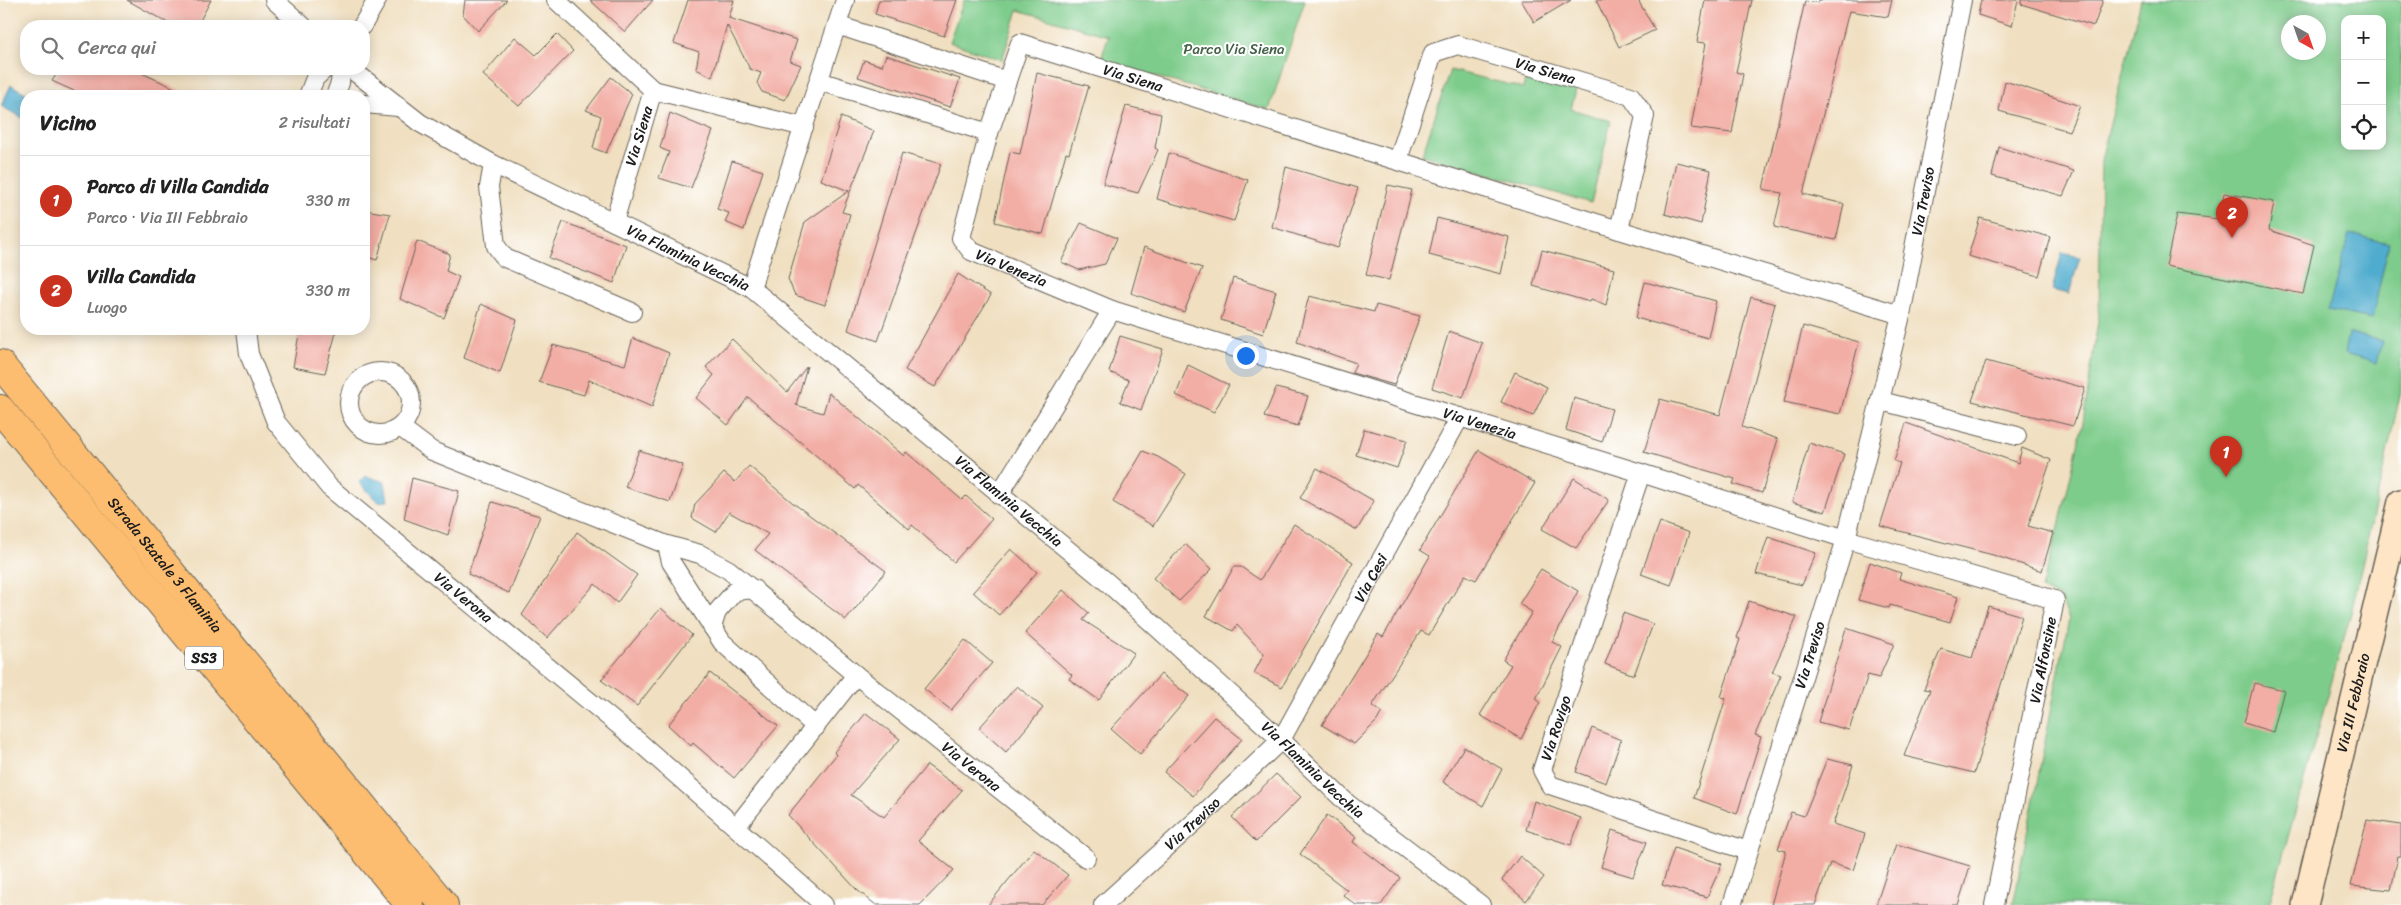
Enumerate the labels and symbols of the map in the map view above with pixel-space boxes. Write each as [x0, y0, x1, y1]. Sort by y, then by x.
north arrow [2281, 15, 2326, 60]
park label: Parco Via Siena [1183, 36, 1285, 62]
street label: Via Siena [1512, 50, 1579, 92]
street label: Via Siena [1100, 57, 1167, 100]
street label: Via Siena [618, 102, 661, 169]
street label: Via Treviso [1904, 164, 1942, 238]
pin: 2 [2216, 197, 2248, 238]
street label: Via Flaminia Vecchia [622, 217, 755, 299]
street label: Via Venezia [972, 241, 1051, 295]
your location [1233, 343, 1259, 369]
street label: Via Venezia [1440, 400, 1520, 447]
pin: 1 [2210, 436, 2242, 477]
street label: Via Flaminia Vecchia [949, 448, 1069, 554]
street label: Strada Statale 3 Flaminia [101, 491, 229, 639]
street label: Via Cesi [1347, 548, 1395, 607]
street label: Via Verona [428, 565, 499, 630]
street label: Via Alfonsine [2022, 614, 2064, 705]
street label: Via Treviso [1787, 617, 1833, 692]
road number: SS3 [185, 646, 223, 670]
street label: Via III Febbraio [2329, 650, 2378, 755]
street label: Via Rovigo [1533, 692, 1579, 764]
street label: Via Flaminia Vecchia [1255, 715, 1371, 825]
street label: Via Verona [936, 735, 1007, 799]
street label: Via Treviso [1158, 790, 1227, 857]

